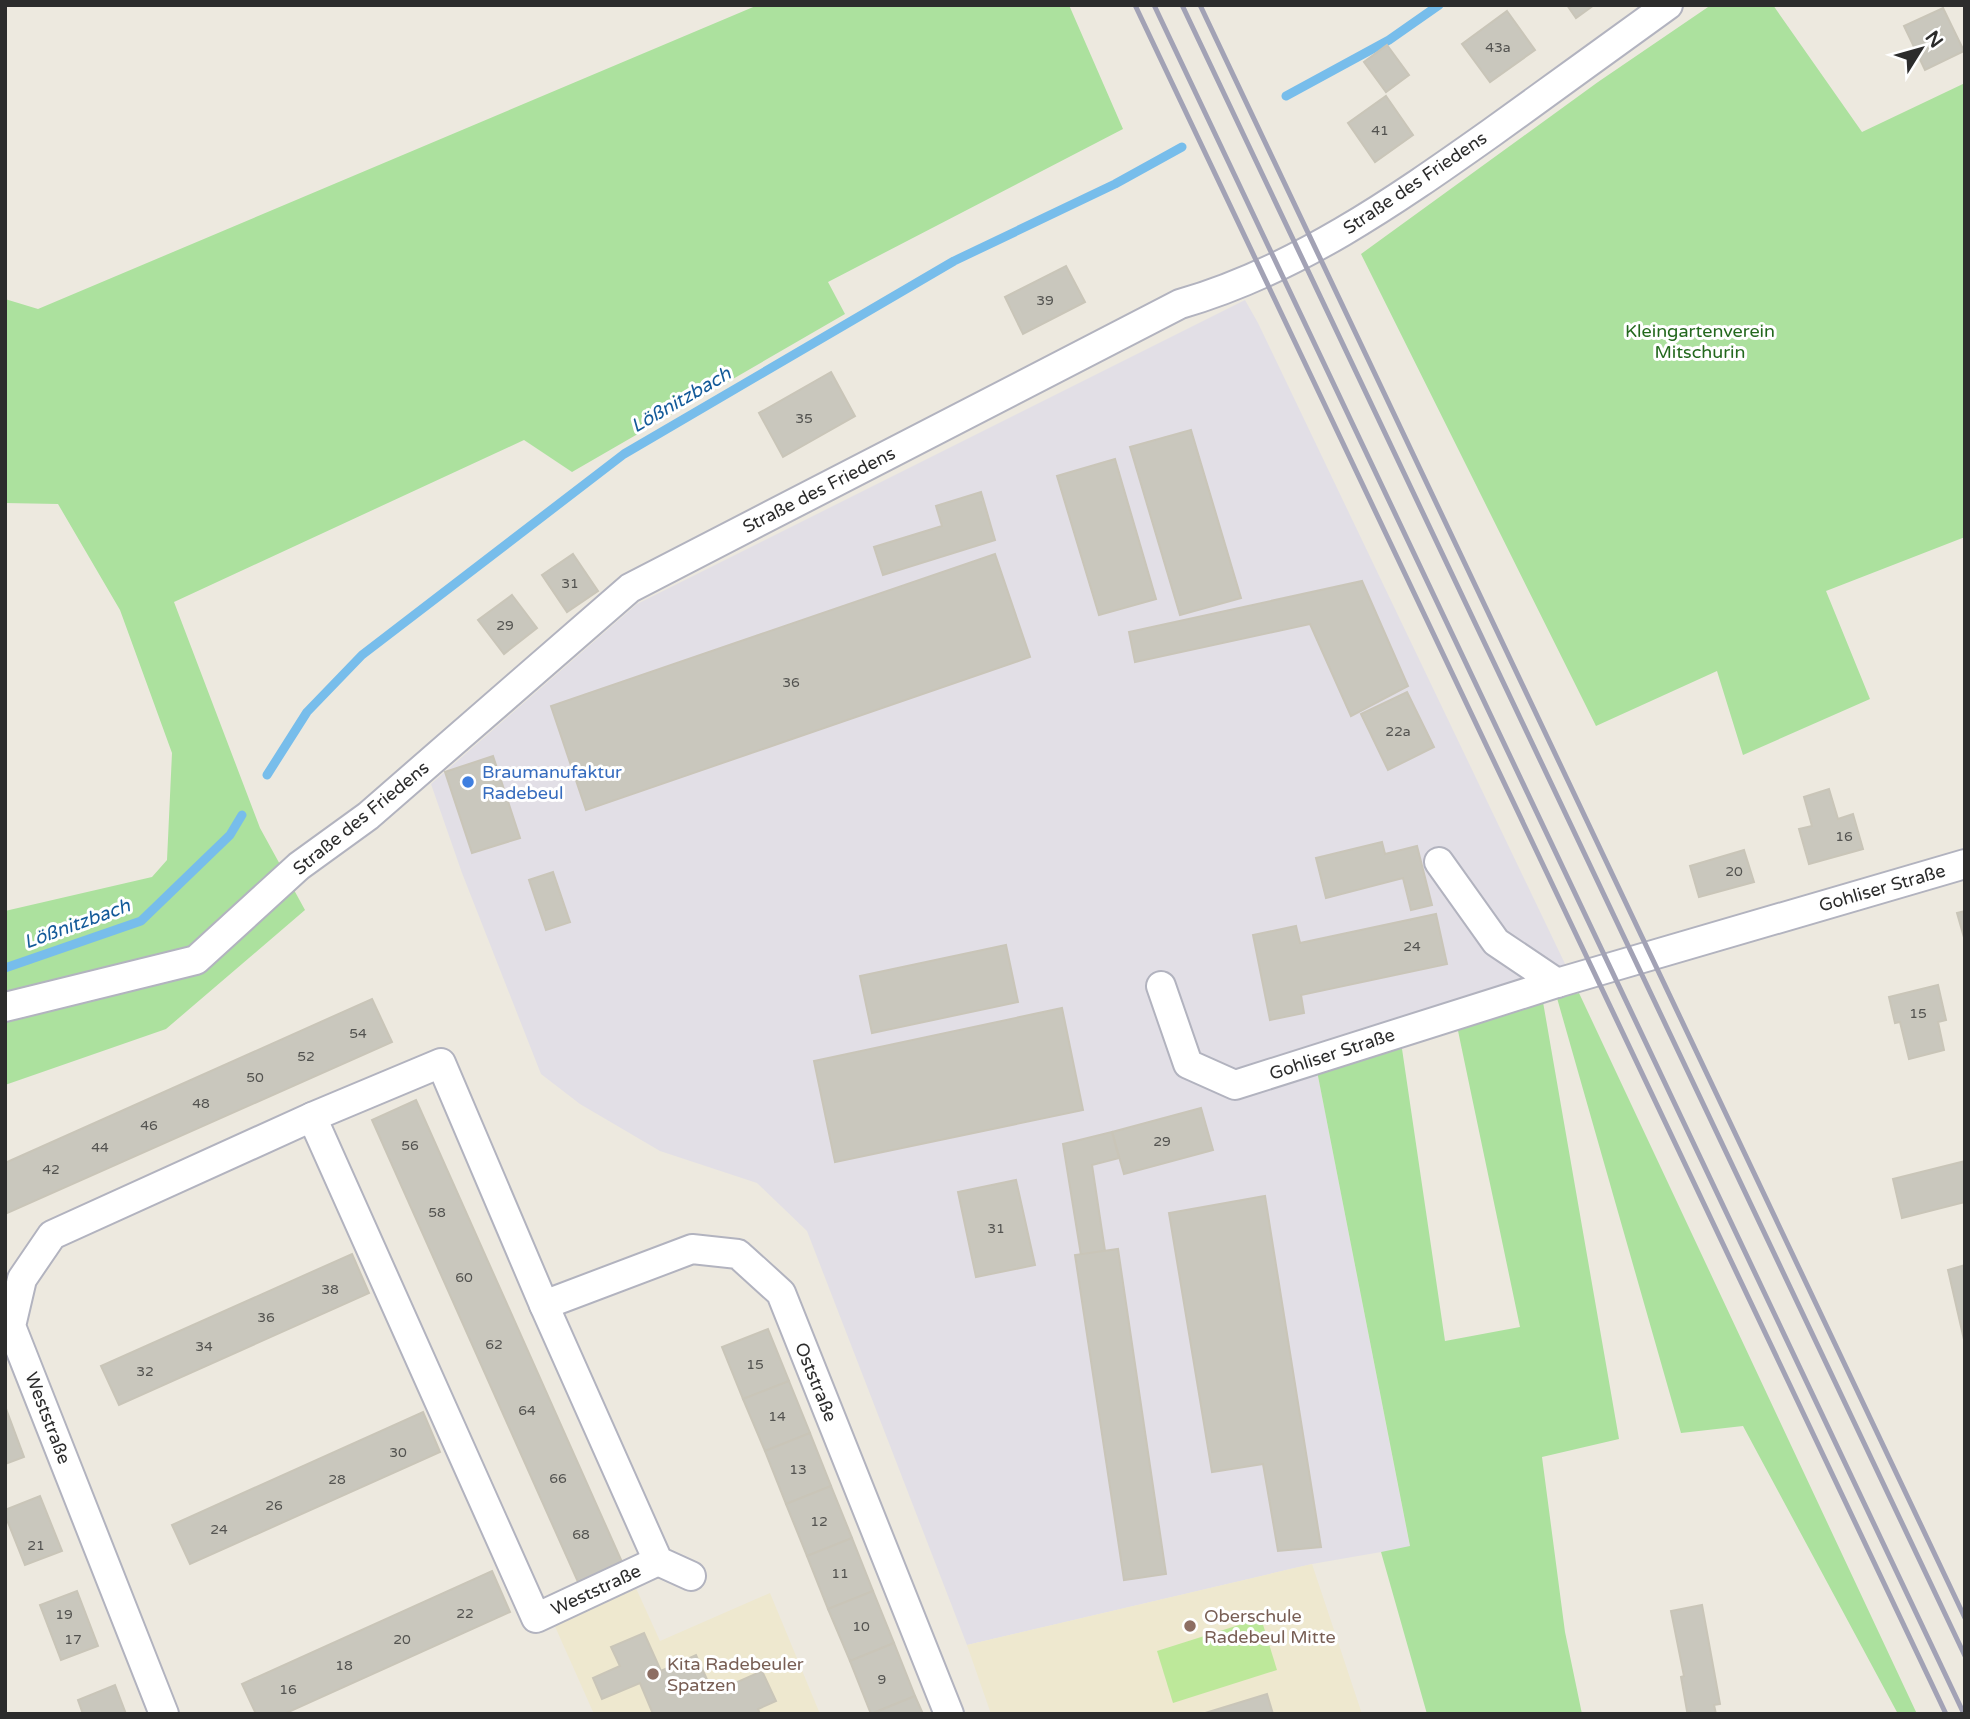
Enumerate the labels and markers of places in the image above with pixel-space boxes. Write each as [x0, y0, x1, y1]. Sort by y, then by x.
place label: Braumanufaktur Radebeul [482, 761, 622, 804]
marker: Braumanufaktur Radebeul [460, 774, 476, 790]
place label: Oberschule Radebeul Mitte [1204, 1605, 1336, 1648]
marker: Oberschule Radebeul Mitte [1182, 1618, 1198, 1634]
place label: Kita Radebeuler Spatzen [667, 1653, 804, 1696]
marker: Kita Radebeuler Spatzen [645, 1666, 661, 1682]

